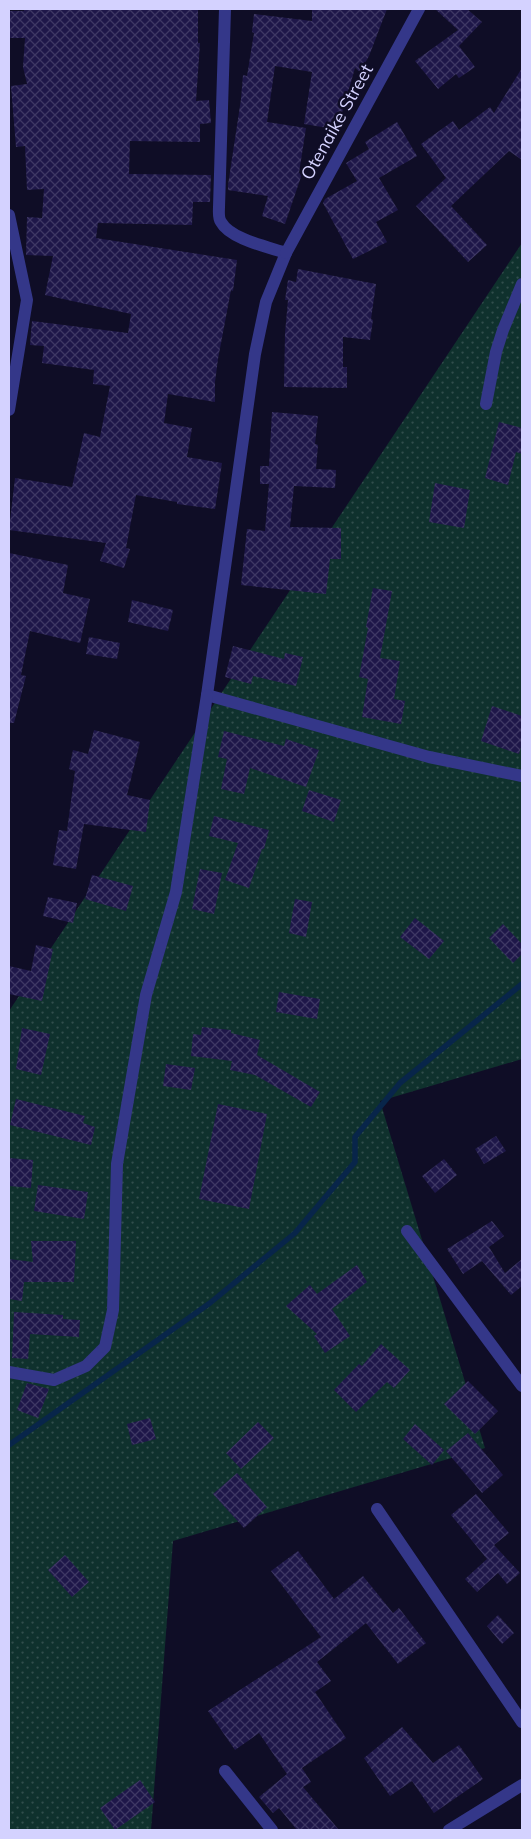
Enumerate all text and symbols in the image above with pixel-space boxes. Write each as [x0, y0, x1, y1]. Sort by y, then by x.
street label: Otenaike Street [295, 60, 378, 184]

